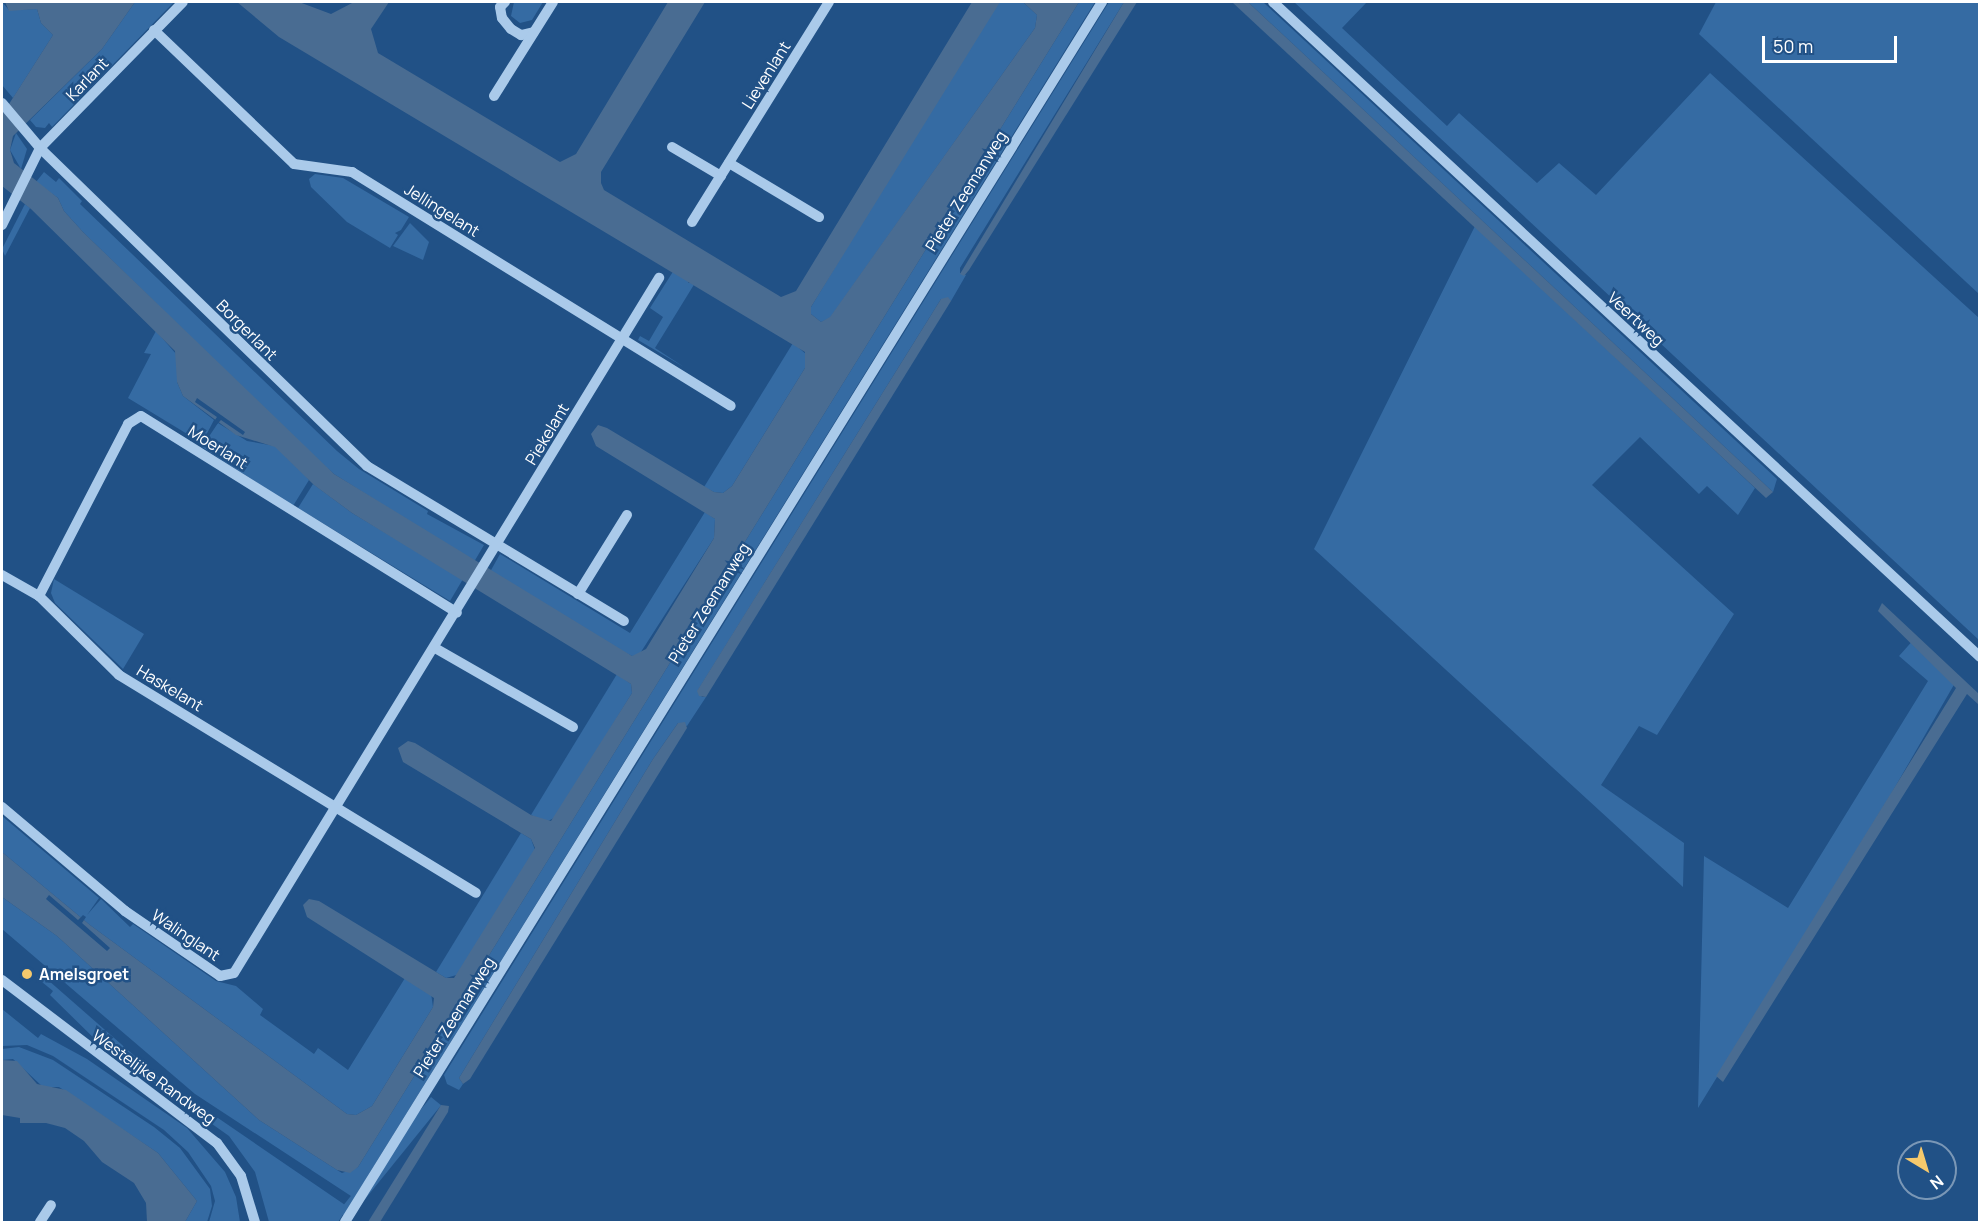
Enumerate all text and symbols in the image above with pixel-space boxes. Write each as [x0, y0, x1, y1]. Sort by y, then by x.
scale bar [1765, 24, 1900, 62]
text: 50 m [1773, 34, 1813, 58]
street label: Lievenlant [738, 38, 794, 112]
street label: Karlant [62, 53, 112, 105]
street label: Pieter Zeemanweg [921, 127, 1011, 255]
street label: Jellingelant [401, 179, 483, 241]
street label: Veertweg [1604, 288, 1668, 350]
street label: Borgerlant [213, 296, 281, 364]
street label: Piekelant [521, 400, 573, 468]
street label: Moerlant [185, 421, 251, 473]
street label: Pieter Zeemanweg [664, 539, 754, 667]
street label: Haskelant [133, 661, 207, 715]
street label: Walinglant [148, 905, 224, 965]
street label: Pieter Zeemanweg [409, 953, 499, 1081]
place label: Amelsgroet [39, 964, 129, 984]
marker: Amelsgroet [20, 967, 34, 981]
street label: Westelijke Randweg [89, 1026, 219, 1128]
north arrow [1897, 1140, 1957, 1200]
text: N [1926, 1170, 1948, 1195]

